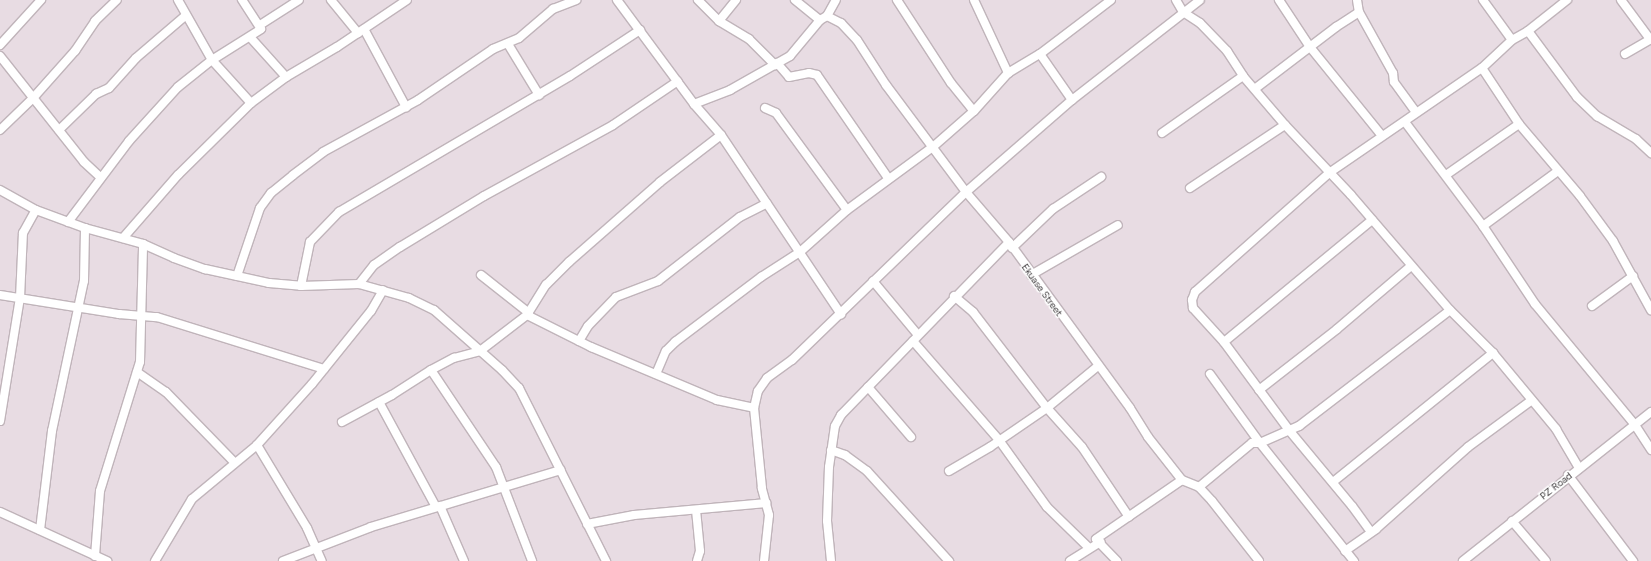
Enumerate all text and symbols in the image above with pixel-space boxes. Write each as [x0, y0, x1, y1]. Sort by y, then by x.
street label: Ekuase Street [1019, 261, 1065, 319]
street label: PZ Road [1537, 470, 1575, 502]

